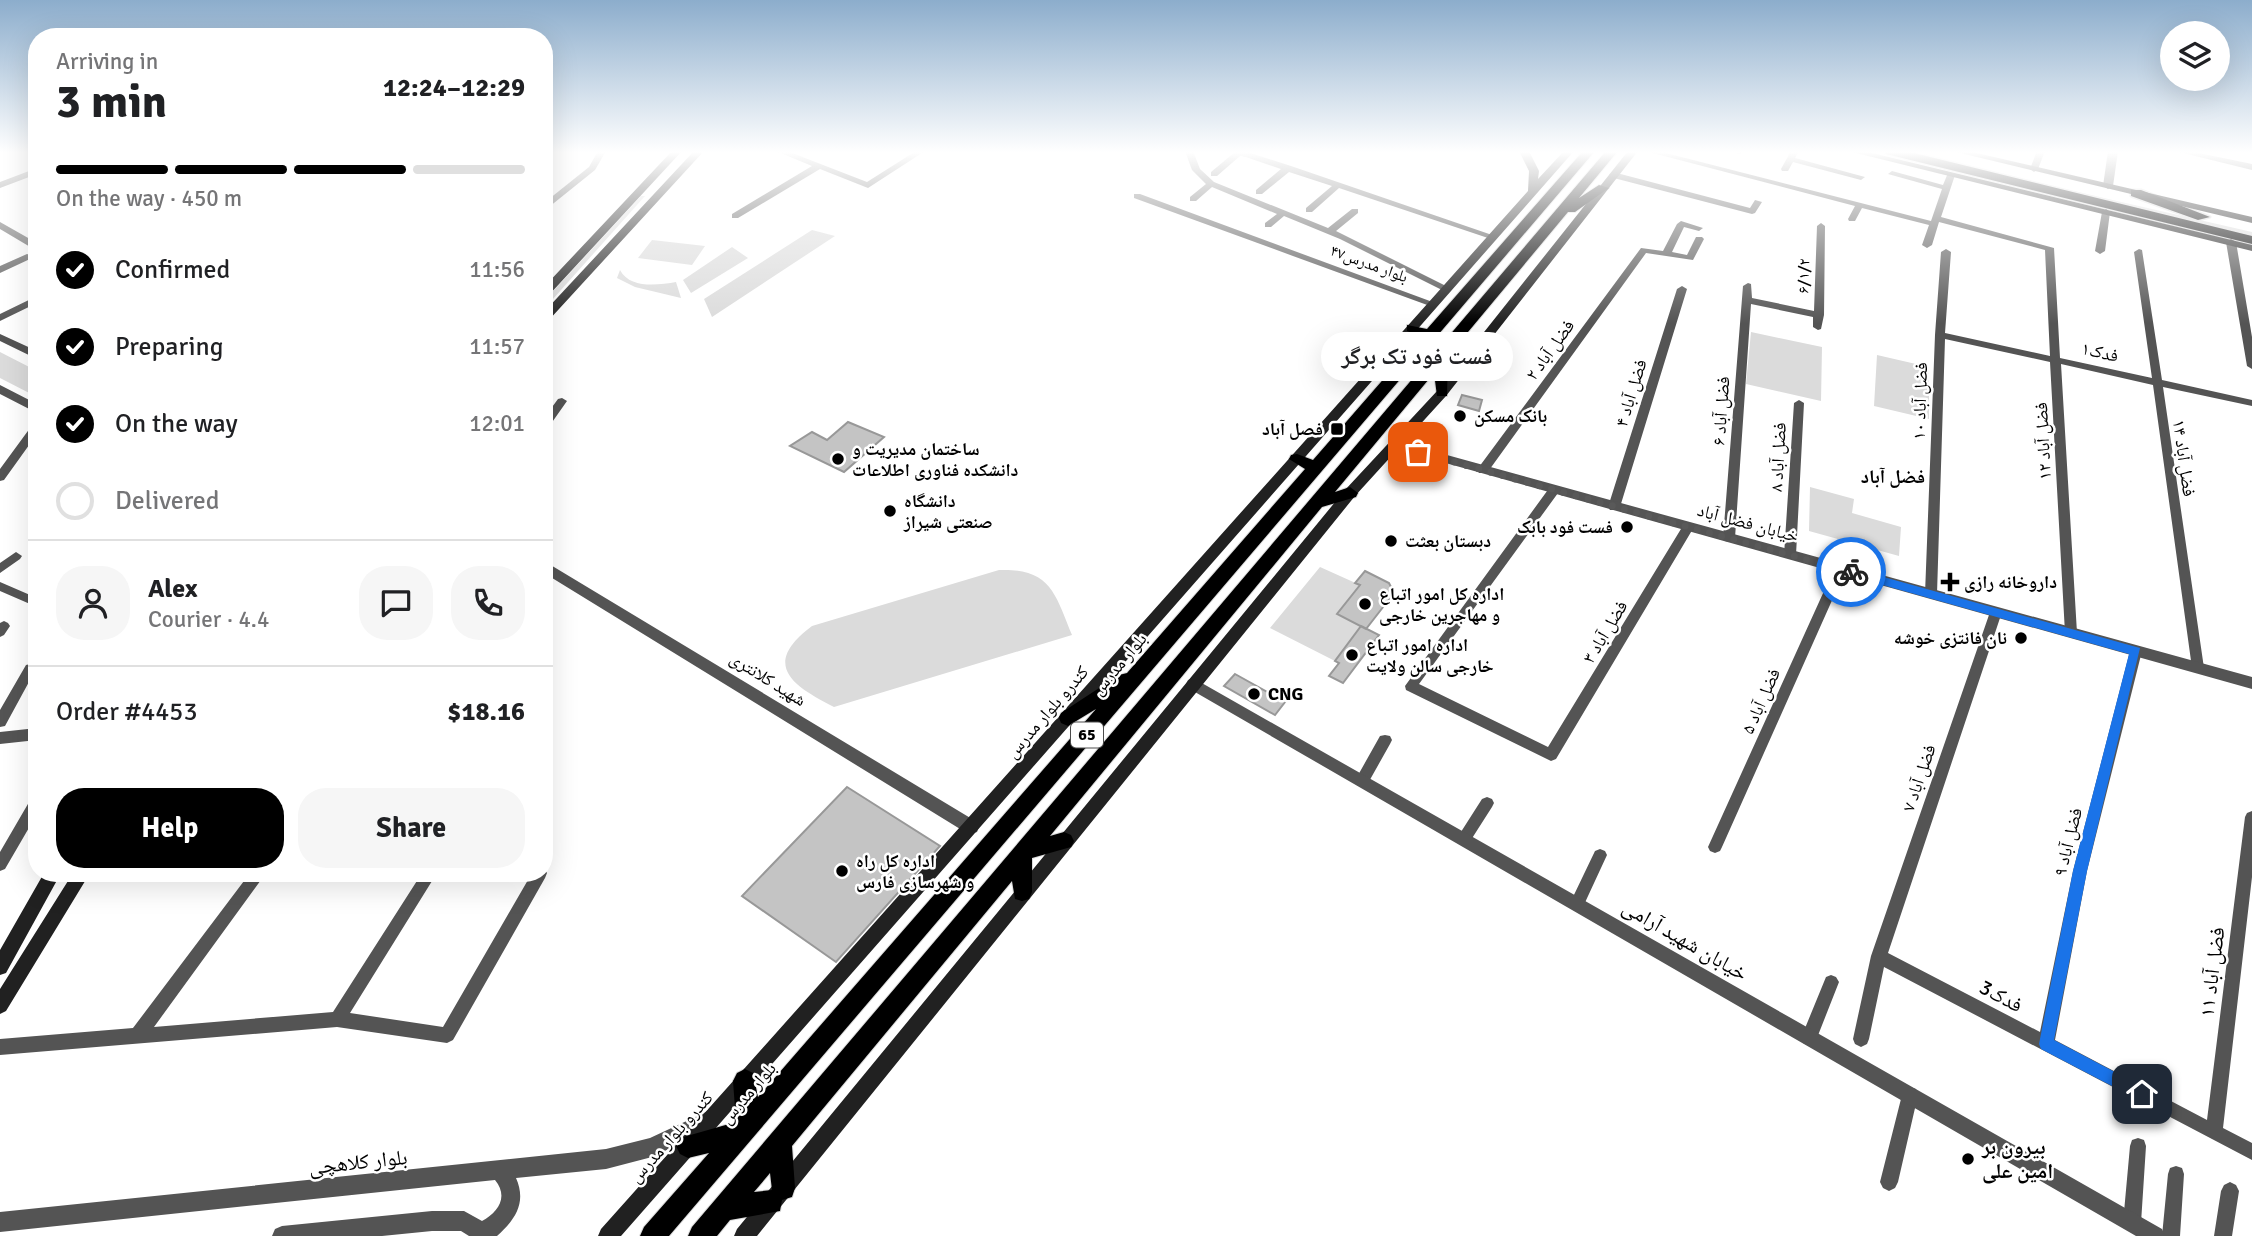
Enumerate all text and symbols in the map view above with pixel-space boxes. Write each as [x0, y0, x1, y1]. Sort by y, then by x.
map controls [2160, 21, 2230, 91]
button: layers [2160, 21, 2230, 91]
text: Arriving in [56, 47, 158, 76]
text: 12:24–12:29 [383, 72, 525, 104]
text: 3 min [56, 74, 167, 130]
text: On the way · 450 m [56, 184, 242, 213]
street label: بلوار مدرس۴۷ [1328, 241, 1410, 287]
icon: check [56, 251, 94, 289]
text: Confirmed [115, 254, 230, 286]
text: 11:56 [469, 255, 525, 284]
street label: ۶/۱/۲ [1793, 258, 1815, 294]
street label: فضل آباد ۲ [1521, 315, 1579, 385]
icon: check [56, 328, 94, 366]
text: Preparing [115, 331, 223, 363]
text: 11:57 [469, 332, 525, 361]
callout: فست فود تک برگر [1322, 333, 1514, 382]
street label: فدک۱ [2079, 337, 2121, 367]
text: فست فود تک برگر [1341, 342, 1493, 371]
street label: فضل آباد ۴ [1610, 357, 1652, 429]
street label: فضل آباد ۱۰ [1908, 362, 1932, 440]
street label: فضل آباد ۶ [1708, 376, 1734, 446]
street label: فضل آباد ۱۲ [2030, 402, 2056, 480]
icon: check [56, 405, 94, 443]
place label: بانک مسکن [1474, 405, 1547, 427]
text: On the way [115, 408, 238, 440]
marker: بانک مسکن [1452, 408, 1468, 424]
text: 12:01 [469, 409, 525, 438]
place label: فصل آباد [1262, 418, 1323, 440]
street label: فضل آباد ۱۴ [2168, 418, 2200, 498]
marker: فصل آباد [1329, 421, 1345, 437]
pin [1388, 422, 1448, 482]
street label: فضل آباد ۸ [1765, 422, 1791, 492]
icon: bag [1399, 433, 1437, 471]
place label: ساختمان مدیریت و دانشکده فناوری اطلاعات [852, 438, 1019, 481]
marker: ساختمان مدیریت و دانشکده فناوری اطلاعات [830, 451, 846, 467]
district label: فضل آباد [1861, 465, 1925, 489]
text: Delivered [115, 485, 220, 517]
place label: دانشگاه صنعتی شیراز [903, 490, 993, 533]
street label: خیابان فضل آباد [1695, 499, 1801, 547]
marker: دانشگاه صنعتی شیراز [882, 503, 898, 519]
place label: فست فود بابک [1517, 516, 1613, 538]
marker: فست فود بابک [1619, 519, 1635, 535]
place label: دبستان بعثت [1405, 530, 1491, 552]
marker: دبستان بعثت [1383, 533, 1399, 549]
courier [1816, 537, 1886, 607]
icon: bike [1832, 553, 1870, 591]
button: person [56, 566, 130, 640]
button: chat [359, 566, 433, 640]
button: phone [451, 566, 525, 640]
place label: داروخانه رازی [1964, 571, 2057, 593]
text: Alex [148, 573, 198, 605]
marker: داروخانه رازی [1942, 574, 1958, 590]
place label: اداره کل امور اتباع و مهاجرین خارجی [1379, 583, 1504, 626]
marker: اداره کل امور اتباع و مهاجرین خارجی [1357, 596, 1373, 612]
street label: فضل آباد ۳ [1578, 597, 1632, 667]
text: Courier · 4.4 [148, 605, 269, 634]
place label: نان فانتزی خوشه [1894, 627, 2007, 649]
street label: بلوار مدرس [1086, 628, 1152, 700]
marker: نان فانتزی خوشه [2013, 630, 2029, 646]
place label: اداره امور اتباع خارجی سالن ولایت [1366, 634, 1494, 677]
street label: شهید کلانتری [726, 647, 810, 711]
marker: اداره امور اتباع خارجی سالن ولایت [1344, 647, 1360, 663]
street label: کندرو بلوار مدرس [1001, 661, 1094, 763]
street label: فضل آباد ۵ [1737, 665, 1785, 737]
place label: CNG [1268, 683, 1303, 705]
marker: CNG [1246, 686, 1262, 702]
text: Order #4453 [56, 696, 197, 728]
text: $18.16 [447, 696, 525, 728]
road number: 65 [1071, 722, 1103, 748]
street label: فضل آباد ۷ [1897, 742, 1941, 814]
button: Help [56, 788, 284, 868]
button: Share [298, 788, 525, 868]
street label: فضل آباد ۹ [2049, 806, 2087, 878]
place label: اداره کل راه و شهرسازی فارس [856, 850, 975, 893]
marker: اداره کل راه و شهرسازی فارس [834, 863, 850, 879]
street label: خیابان شهید آرامی [1618, 894, 1752, 986]
street label: فضل آباد ۱۱ [2194, 926, 2230, 1018]
street label: فدک3 [1975, 974, 2027, 1018]
street label: بلوار مدرس [715, 1057, 781, 1128]
pin [2112, 1064, 2172, 1124]
icon: home [2123, 1075, 2161, 1113]
street label: کندرو بلوار مدرس [624, 1086, 718, 1187]
place label: بیرون بر امین علی [1981, 1134, 2053, 1184]
street label: بلوار کلاهچی [307, 1144, 409, 1180]
marker: بیرون بر امین علی [1960, 1151, 1976, 1167]

